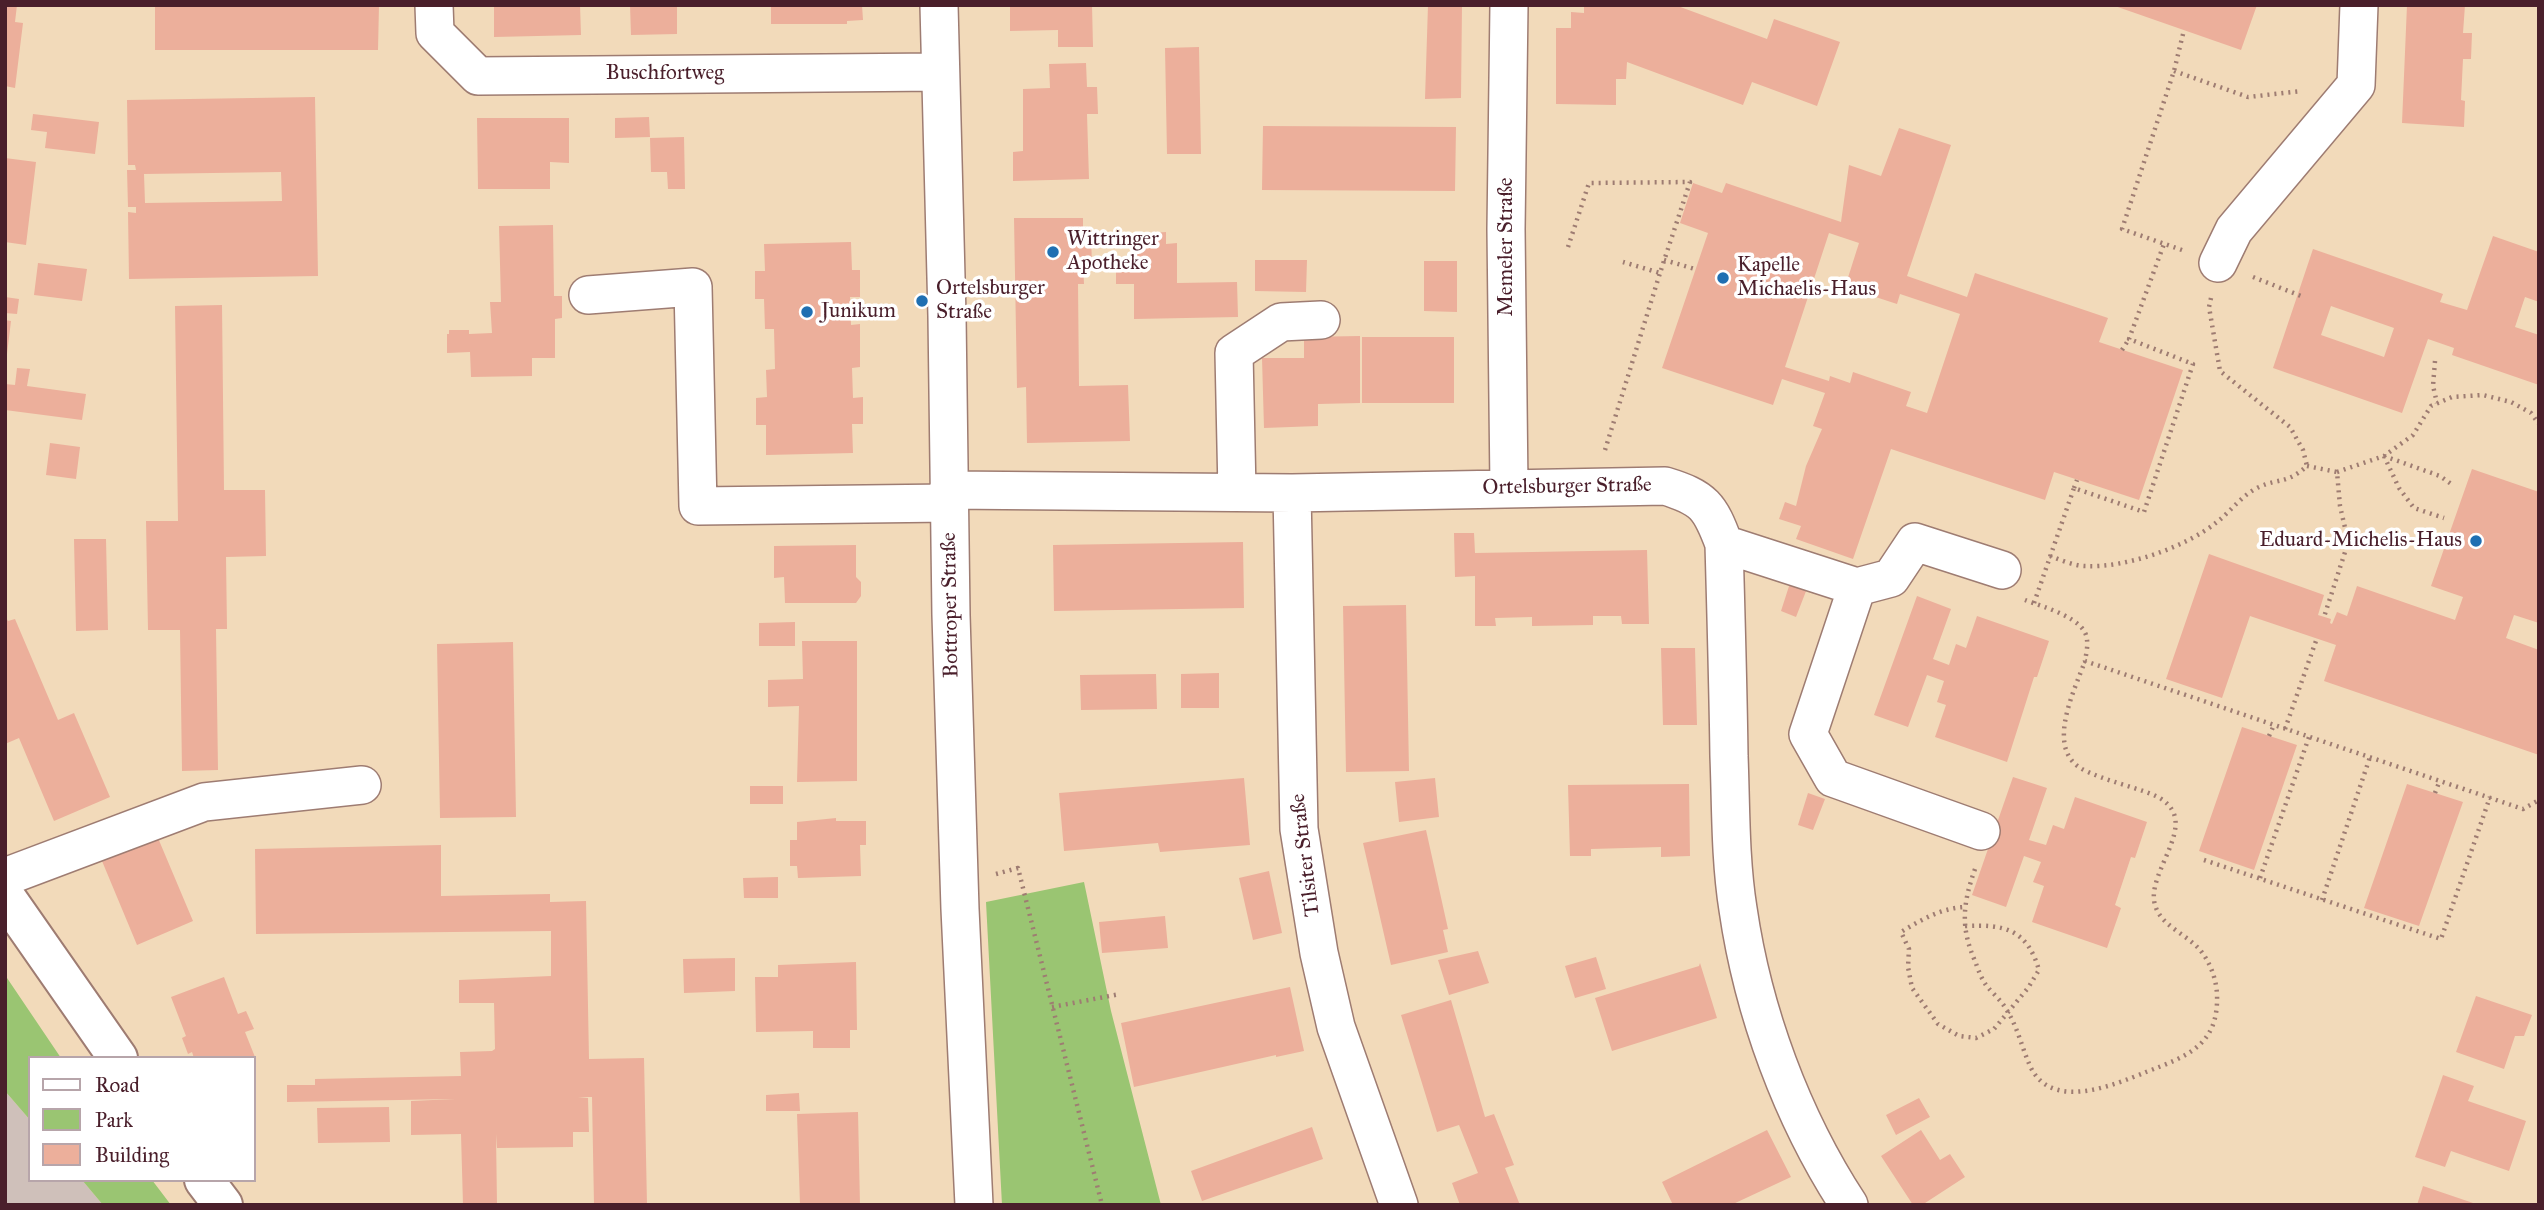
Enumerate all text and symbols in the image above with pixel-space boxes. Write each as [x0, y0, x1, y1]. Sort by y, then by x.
street label: Buschfortweg [606, 61, 724, 87]
street label: Memeler Straße [1494, 177, 1520, 317]
place label: Wittringer Apotheke [1067, 227, 1159, 277]
marker: Wittringer Apotheke [1045, 244, 1061, 260]
place label: Kapelle Michaelis-Haus [1737, 253, 1876, 303]
marker: Kapelle Michaelis-Haus [1715, 270, 1731, 286]
place label: Ortelsburger Straße [936, 276, 1045, 326]
marker: Ortelsburger Straße [914, 293, 930, 309]
place label: Junikum [821, 299, 896, 325]
marker: Junikum [799, 304, 815, 320]
street label: Ortelsburger Straße [1482, 473, 1652, 501]
place label: Eduard-Michelis-Haus [2259, 528, 2462, 554]
street label: Bottroper Straße [937, 532, 965, 678]
marker: Eduard-Michelis-Haus [2468, 533, 2484, 549]
street label: Tilsiter Straße [1286, 792, 1326, 918]
legend [28, 1056, 256, 1182]
text: Road [95, 1072, 140, 1098]
text: Park [95, 1107, 133, 1133]
text: Building [95, 1142, 169, 1168]

